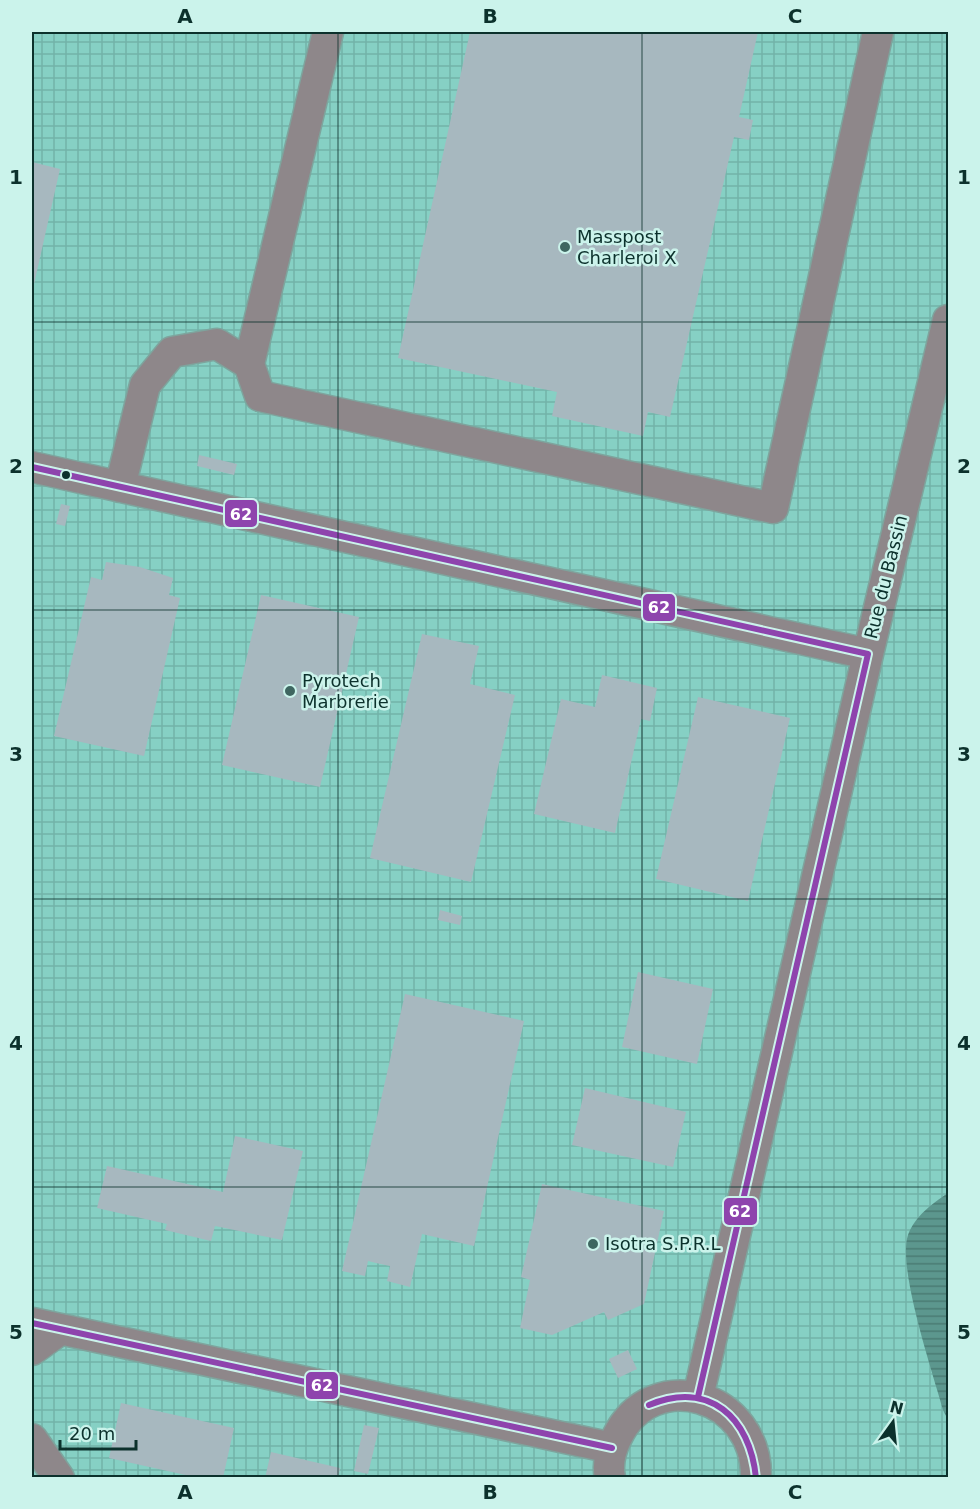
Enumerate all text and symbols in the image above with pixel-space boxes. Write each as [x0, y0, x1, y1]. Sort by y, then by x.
text: A [177, 4, 193, 28]
text: B [482, 4, 498, 28]
text: C [788, 4, 802, 28]
text: 1 [9, 165, 23, 189]
text: 1 [957, 165, 971, 189]
place label: Masspost Charleroi X [577, 226, 677, 268]
marker: Masspost Charleroi X [558, 240, 572, 254]
text: 2 [9, 454, 23, 478]
text: 2 [957, 454, 971, 478]
unlabelled marker [60, 469, 72, 481]
line badge: 62 [224, 499, 258, 528]
text: 62 [230, 505, 252, 524]
street label: Rue du Bassin [860, 513, 911, 641]
line badge: 62 [642, 593, 676, 622]
text: 62 [648, 598, 670, 617]
place label: Pyrotech Marbrerie [302, 670, 389, 712]
marker: Pyrotech Marbrerie [283, 684, 297, 698]
text: 3 [9, 742, 23, 766]
text: 3 [957, 742, 971, 766]
text: 4 [9, 1031, 23, 1055]
text: 4 [957, 1031, 971, 1055]
line badge: 62 [723, 1197, 758, 1226]
text: 62 [729, 1202, 751, 1221]
place label: Isotra S.P.R.L [605, 1233, 720, 1254]
marker: Isotra S.P.R.L [586, 1237, 600, 1251]
text: 5 [9, 1320, 23, 1344]
text: 5 [957, 1320, 971, 1344]
line badge: 62 [305, 1371, 339, 1400]
text: 62 [311, 1376, 333, 1395]
north arrow [863, 1392, 923, 1452]
text: N [888, 1397, 906, 1419]
scale bar [60, 1413, 136, 1451]
text: 20 m [69, 1423, 115, 1444]
text: A [177, 1480, 193, 1504]
text: B [482, 1480, 498, 1504]
text: C [788, 1480, 802, 1504]

